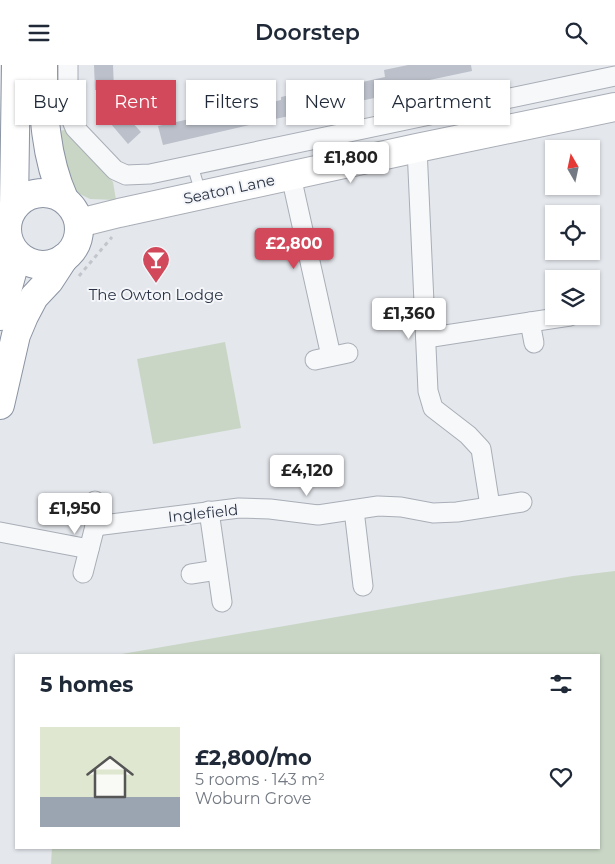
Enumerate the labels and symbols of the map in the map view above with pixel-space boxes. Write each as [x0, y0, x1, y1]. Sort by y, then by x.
north arrow [545, 140, 600, 195]
pin: £1,800 [310, 141, 392, 184]
street label: Seaton Lane [182, 170, 276, 208]
pin: £2,800 [253, 227, 335, 270]
bar icon: The Owton Lodge [141, 245, 171, 284]
place label: The Owton Lodge [89, 285, 223, 304]
pin: £1,360 [368, 297, 450, 340]
pin: £4,120 [266, 455, 348, 497]
pin: £1,950 [34, 493, 116, 535]
street label: Inglefield [167, 500, 239, 526]

